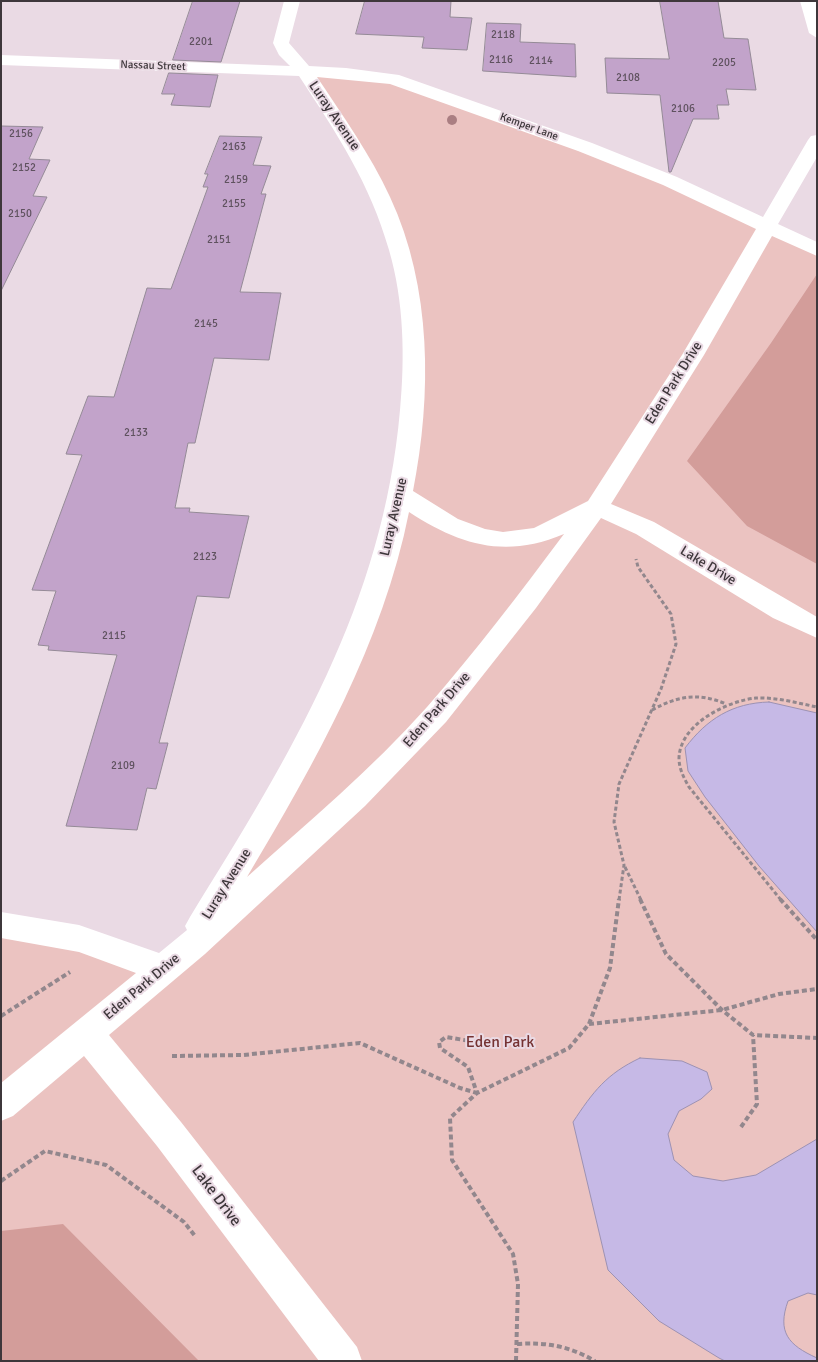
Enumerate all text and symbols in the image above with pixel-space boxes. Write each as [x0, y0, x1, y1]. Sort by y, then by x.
house number: 2118 [491, 28, 515, 42]
house number: 2201 [189, 35, 213, 49]
house number: 2116 [489, 53, 513, 67]
house number: 2114 [529, 54, 553, 68]
house number: 2205 [712, 56, 736, 70]
street label: Nassau Street [120, 58, 186, 74]
house number: 2108 [616, 71, 640, 85]
street label: Luray Avenue [305, 78, 363, 154]
house number: 2106 [671, 102, 695, 116]
street label: Kemper Lane [498, 110, 560, 144]
house number: 2156 [9, 127, 33, 141]
house number: 2163 [222, 140, 246, 154]
house number: 2152 [12, 161, 36, 175]
house number: 2159 [224, 173, 248, 187]
house number: 2155 [222, 197, 246, 211]
house number: 2150 [8, 207, 32, 221]
house number: 2151 [207, 233, 231, 247]
house number: 2145 [194, 317, 218, 331]
street label: Eden Park Drive [642, 339, 706, 427]
house number: 2133 [124, 426, 148, 440]
street label: Luray Avenue [377, 476, 411, 558]
street label: Lake Drive [677, 543, 739, 589]
house number: 2123 [193, 550, 217, 564]
house number: 2115 [102, 629, 126, 643]
street label: Eden Park Drive [400, 669, 474, 751]
house number: 2109 [111, 759, 135, 773]
street label: Luray Avenue [199, 846, 255, 922]
street label: Eden Park Drive [101, 950, 183, 1024]
park label: Eden Park [466, 1033, 534, 1053]
street label: Lake Drive [187, 1162, 245, 1230]

